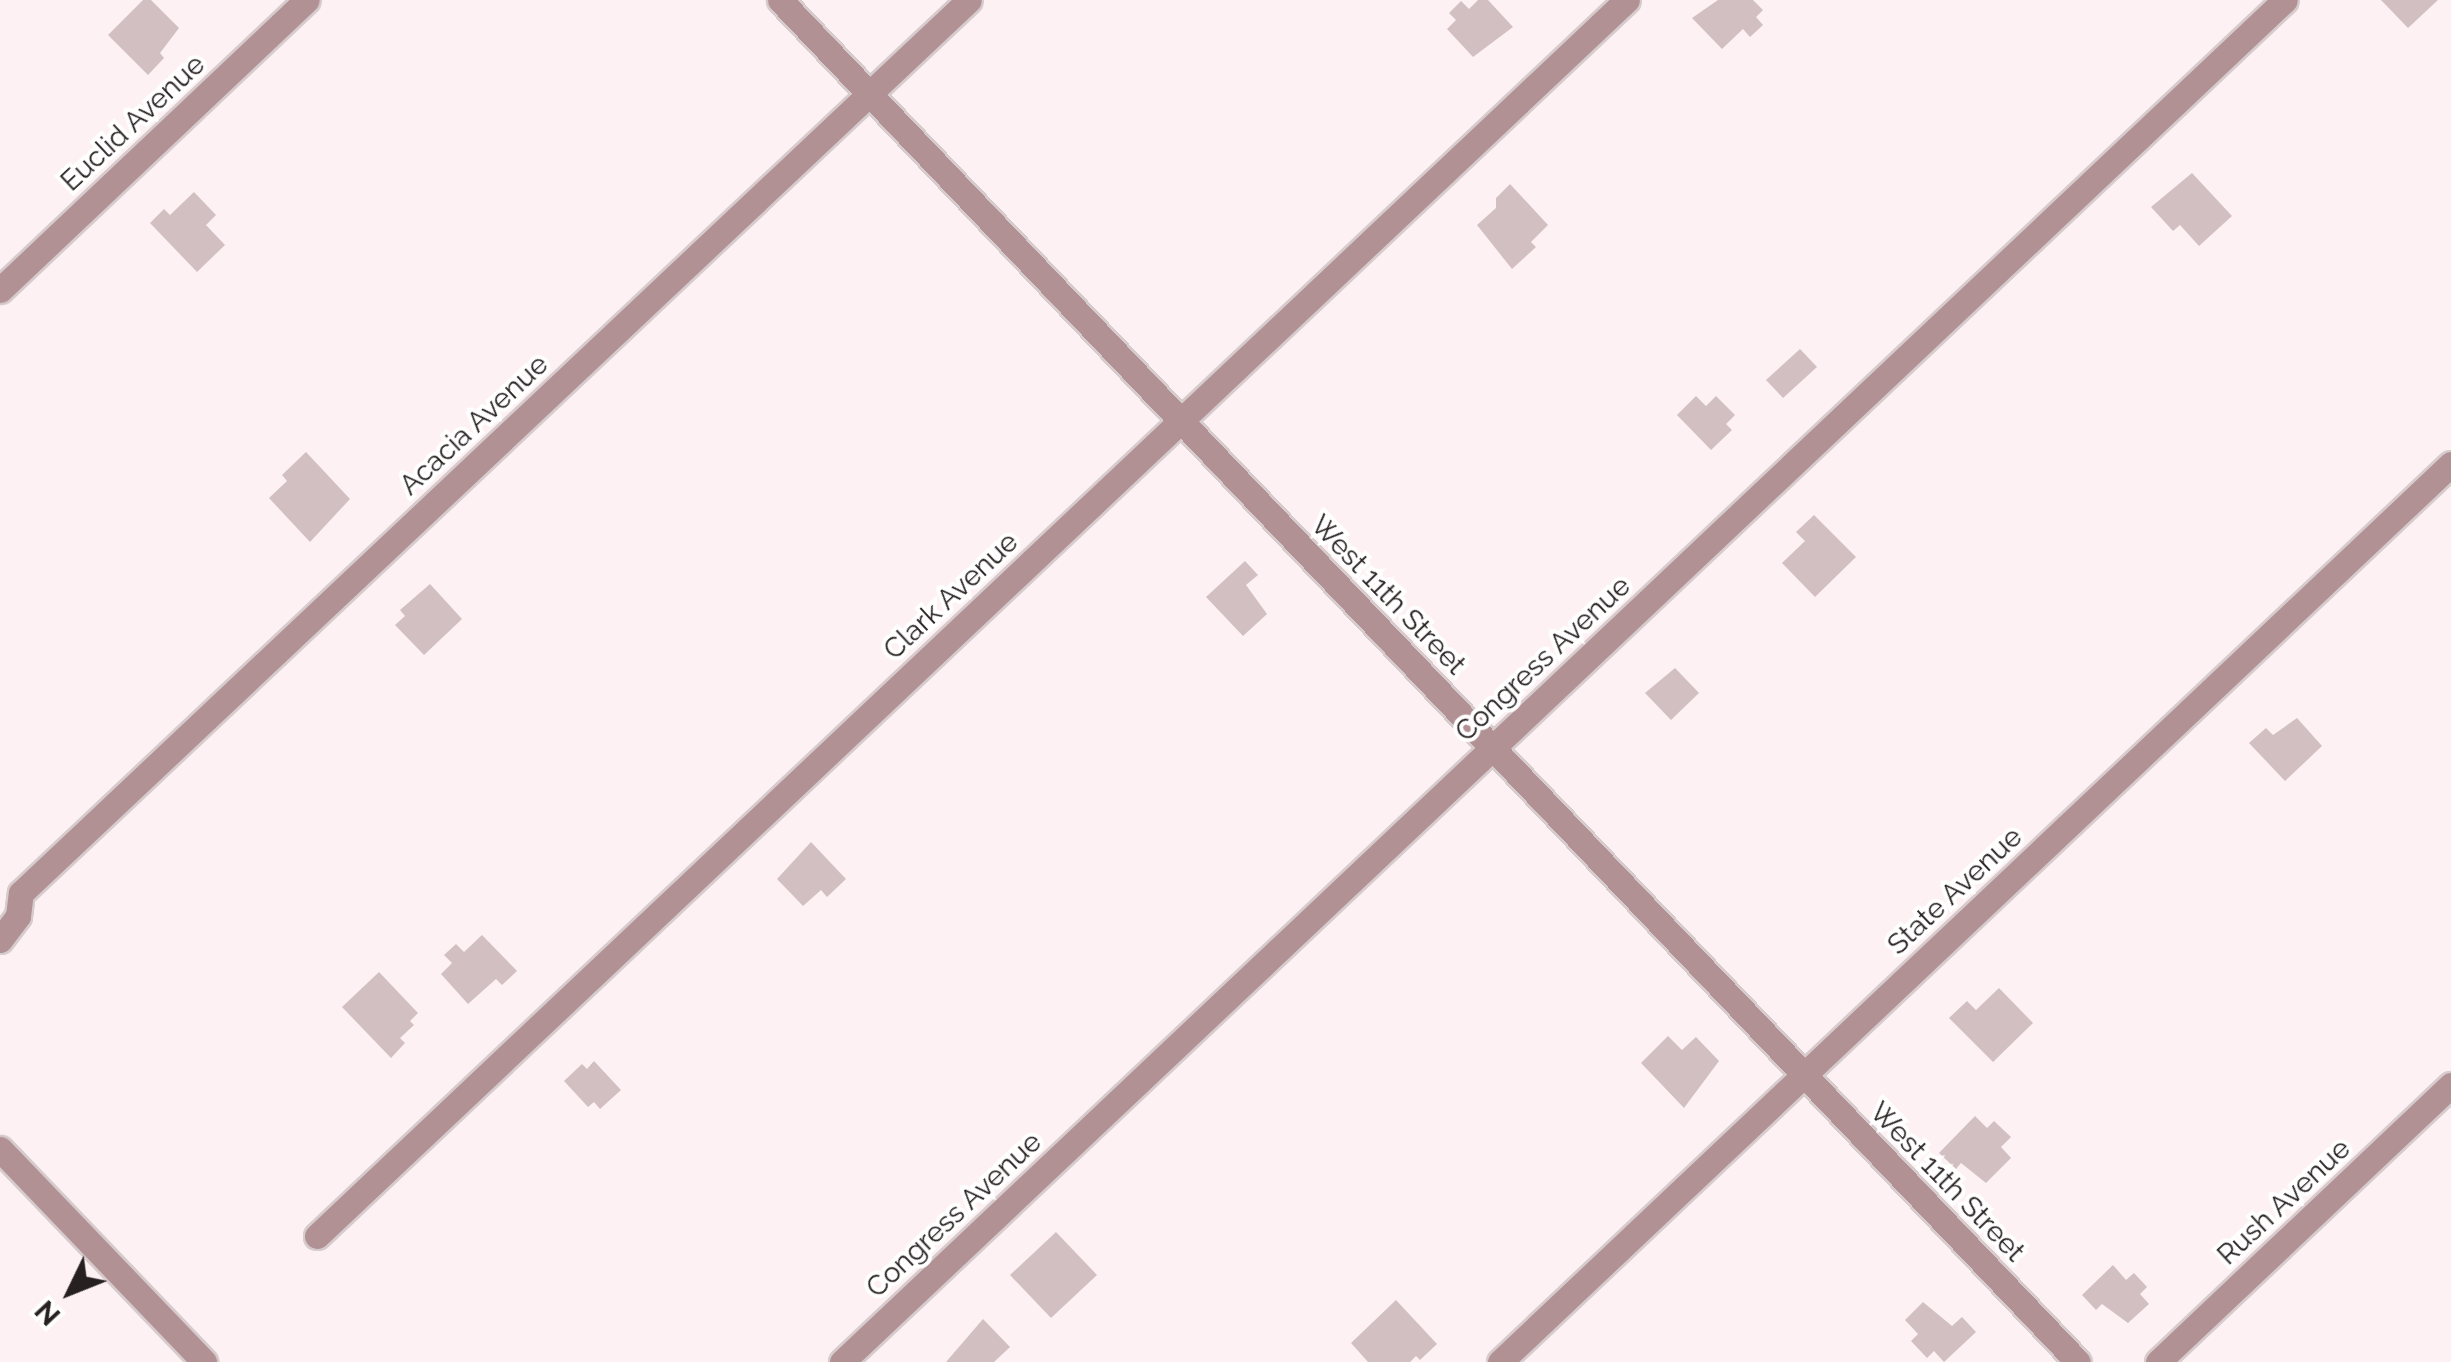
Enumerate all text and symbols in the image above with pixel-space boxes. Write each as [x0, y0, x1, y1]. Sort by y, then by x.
street label: Euclid Avenue [54, 48, 212, 198]
street label: Acacia Avenue [393, 347, 555, 503]
street label: West 11th Street [1304, 508, 1472, 682]
street label: Clark Avenue [877, 525, 1025, 667]
street label: Congress Avenue [1448, 569, 1638, 749]
street label: State Avenue [1881, 820, 2029, 962]
street label: West 11th Street [1863, 1095, 2031, 1269]
street label: Congress Avenue [859, 1125, 1049, 1305]
street label: Rush Avenue [2210, 1132, 2358, 1272]
north arrow [20, 1242, 120, 1342]
text: N [28, 1294, 67, 1332]

